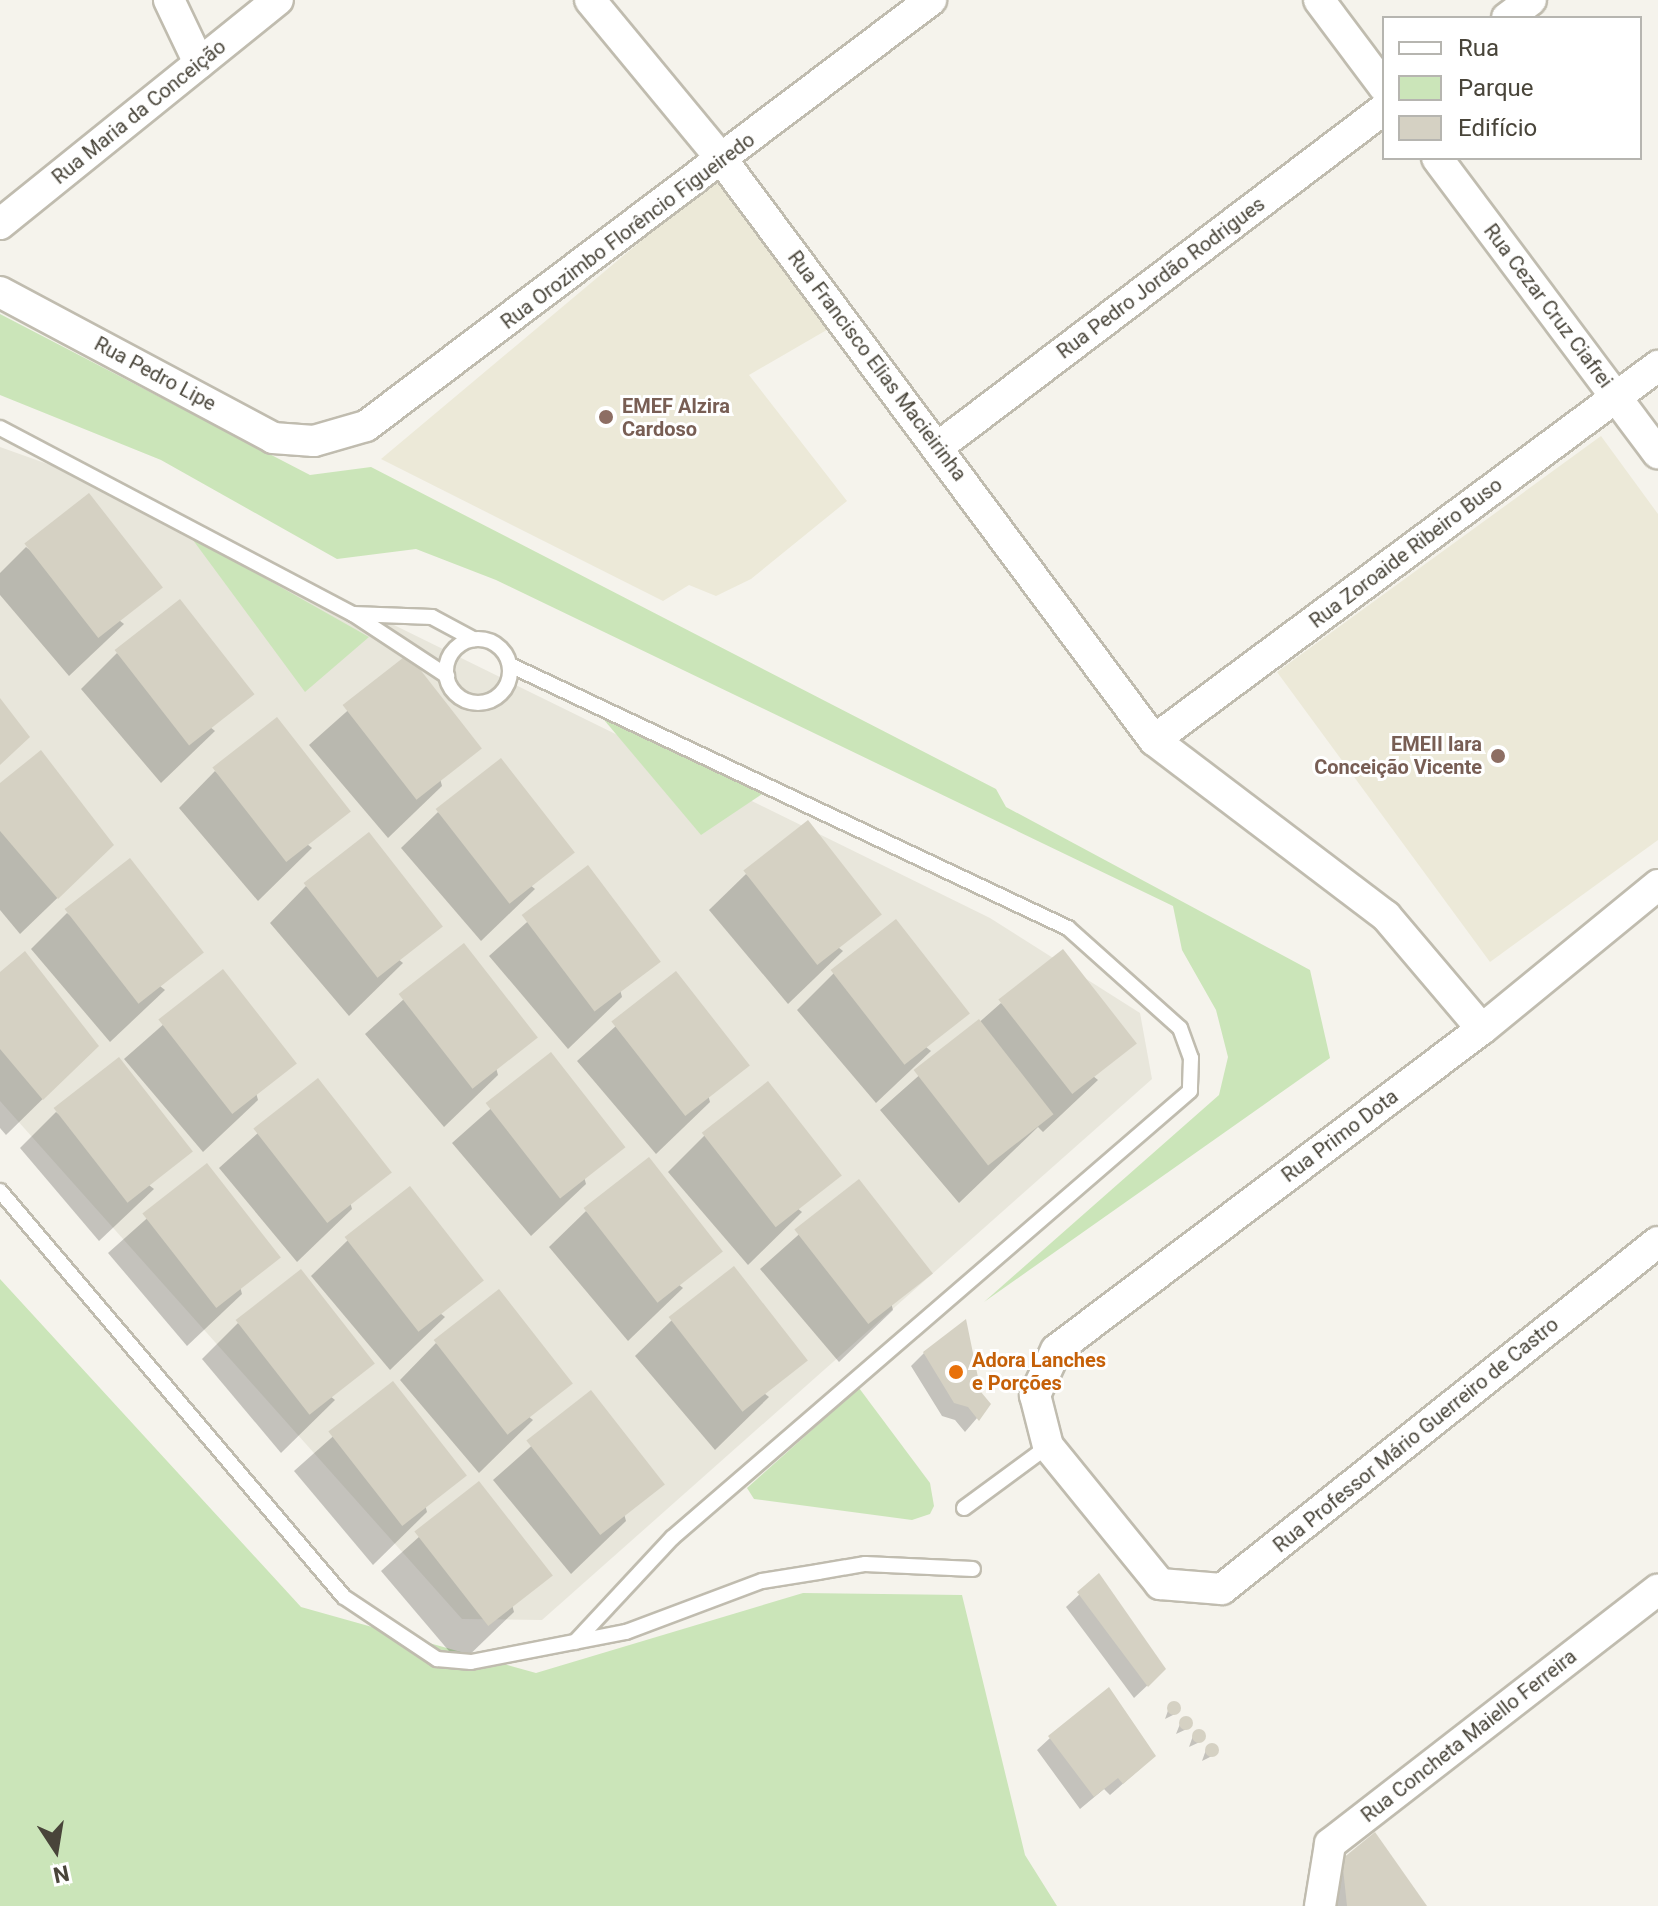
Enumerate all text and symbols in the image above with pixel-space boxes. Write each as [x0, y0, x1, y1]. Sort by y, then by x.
legend [1382, 16, 1642, 160]
text: Rua [1458, 34, 1499, 62]
street label: Rua Maria da Conceição [47, 35, 231, 189]
text: Parque [1458, 74, 1534, 102]
text: Edifício [1458, 114, 1537, 142]
street label: Rua Orozimbo Florêncio Figueiredo [496, 128, 760, 334]
street label: Rua Pedro Jordão Rodrigues [1052, 192, 1270, 364]
street label: Rua Cezar Cruz Ciafrei [1479, 219, 1617, 393]
street label: Rua Francisco Elias Macieirinha [783, 246, 971, 486]
street label: Rua Pedro Lipe [90, 332, 220, 416]
place label: EMEF Alzira Cardoso [622, 394, 730, 441]
marker: EMEF Alzira Cardoso [597, 408, 615, 426]
street label: Rua Zoroaide Ribeiro Buso [1305, 473, 1507, 633]
place label: EMEII Iara Conceição Vicente [1314, 732, 1482, 779]
marker: EMEII Iara Conceição Vicente [1489, 747, 1507, 765]
street label: Rua Primo Dota [1277, 1084, 1403, 1188]
street label: Rua Professor Mário Guerreiro de Castro [1269, 1312, 1563, 1558]
place label: Adora Lanches e Porções [972, 1348, 1106, 1395]
marker: Adora Lanches e Porções [947, 1363, 965, 1381]
street label: Rua Concheta Maiello Ferreira [1357, 1644, 1581, 1828]
north arrow [16, 1810, 96, 1890]
text: N [51, 1860, 71, 1888]

